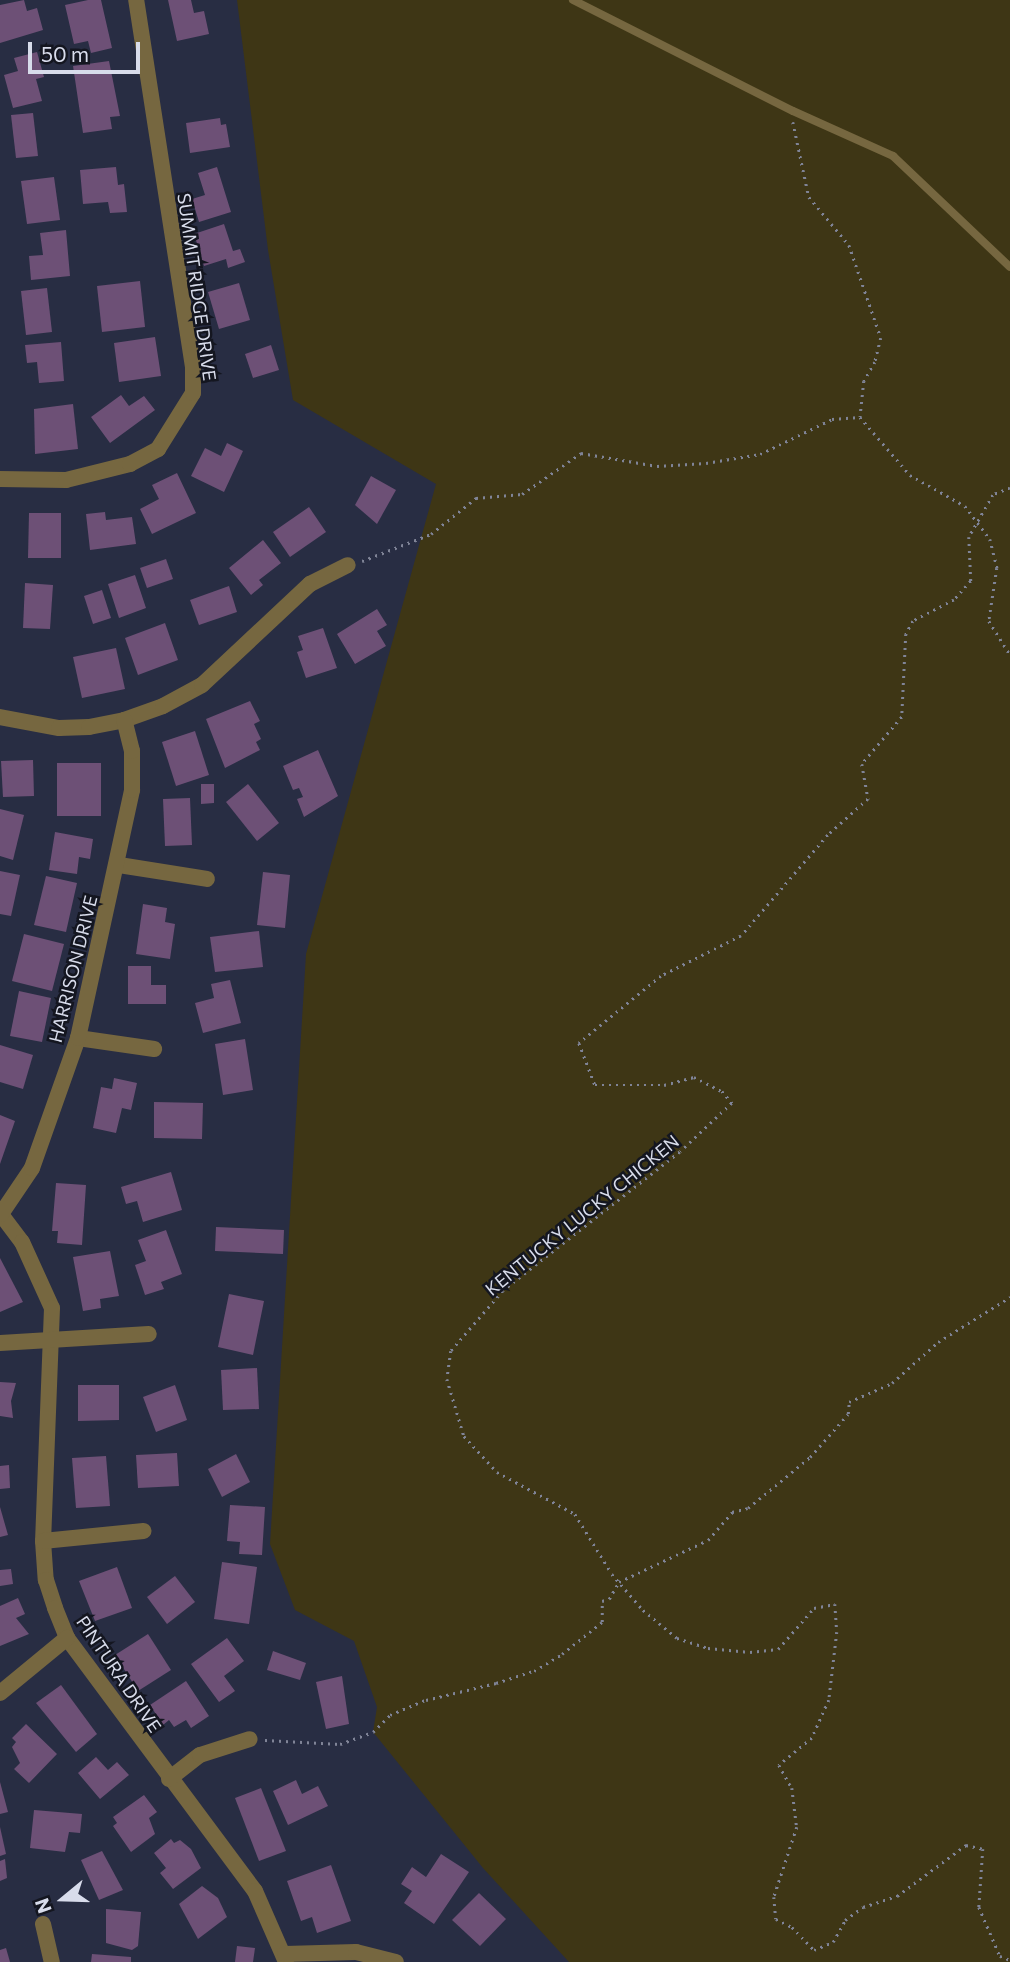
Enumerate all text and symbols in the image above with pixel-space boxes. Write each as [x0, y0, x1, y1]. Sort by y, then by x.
scale bar [32, 28, 144, 72]
text: 50 m [41, 41, 89, 66]
street label: SUMMIT RIDGE DRIVE [173, 192, 221, 382]
street label: HARRISON DRIVE [44, 893, 102, 1045]
street label: KENTUCKY LUCKY CHICKEN [481, 1130, 683, 1300]
street label: PINTURA DRIVE [72, 1612, 166, 1736]
north arrow [28, 1864, 98, 1934]
text: N [29, 1896, 56, 1916]

